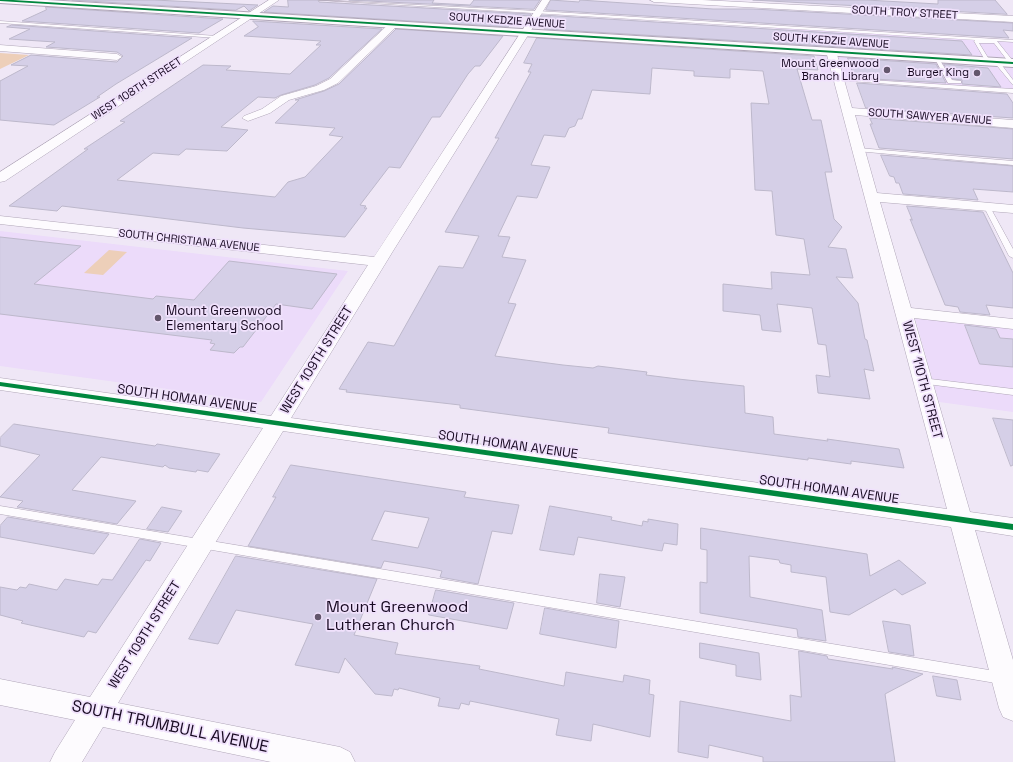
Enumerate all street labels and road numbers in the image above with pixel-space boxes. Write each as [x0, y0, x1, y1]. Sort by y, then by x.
street label: SOUTH TROY STREET [851, 4, 959, 22]
street label: SOUTH KEDZIE AVENUE [449, 10, 565, 32]
street label: SOUTH KEDZIE AVENUE [773, 30, 889, 52]
street label: WEST 108TH STREET [89, 55, 185, 123]
street label: SOUTH SAWYER AVENUE [868, 106, 992, 128]
street label: SOUTH CHRISTIANA AVENUE [118, 227, 260, 255]
street label: WEST 109TH STREET [277, 303, 357, 417]
street label: WEST 110TH STREET [899, 319, 945, 441]
street label: SOUTH HOMAN AVENUE [116, 381, 258, 417]
street label: SOUTH HOMAN AVENUE [437, 427, 579, 463]
street label: SOUTH HOMAN AVENUE [758, 472, 900, 508]
street label: WEST 109TH STREET [105, 578, 185, 692]
street label: SOUTH TRUMBULL AVENUE [70, 697, 270, 757]

